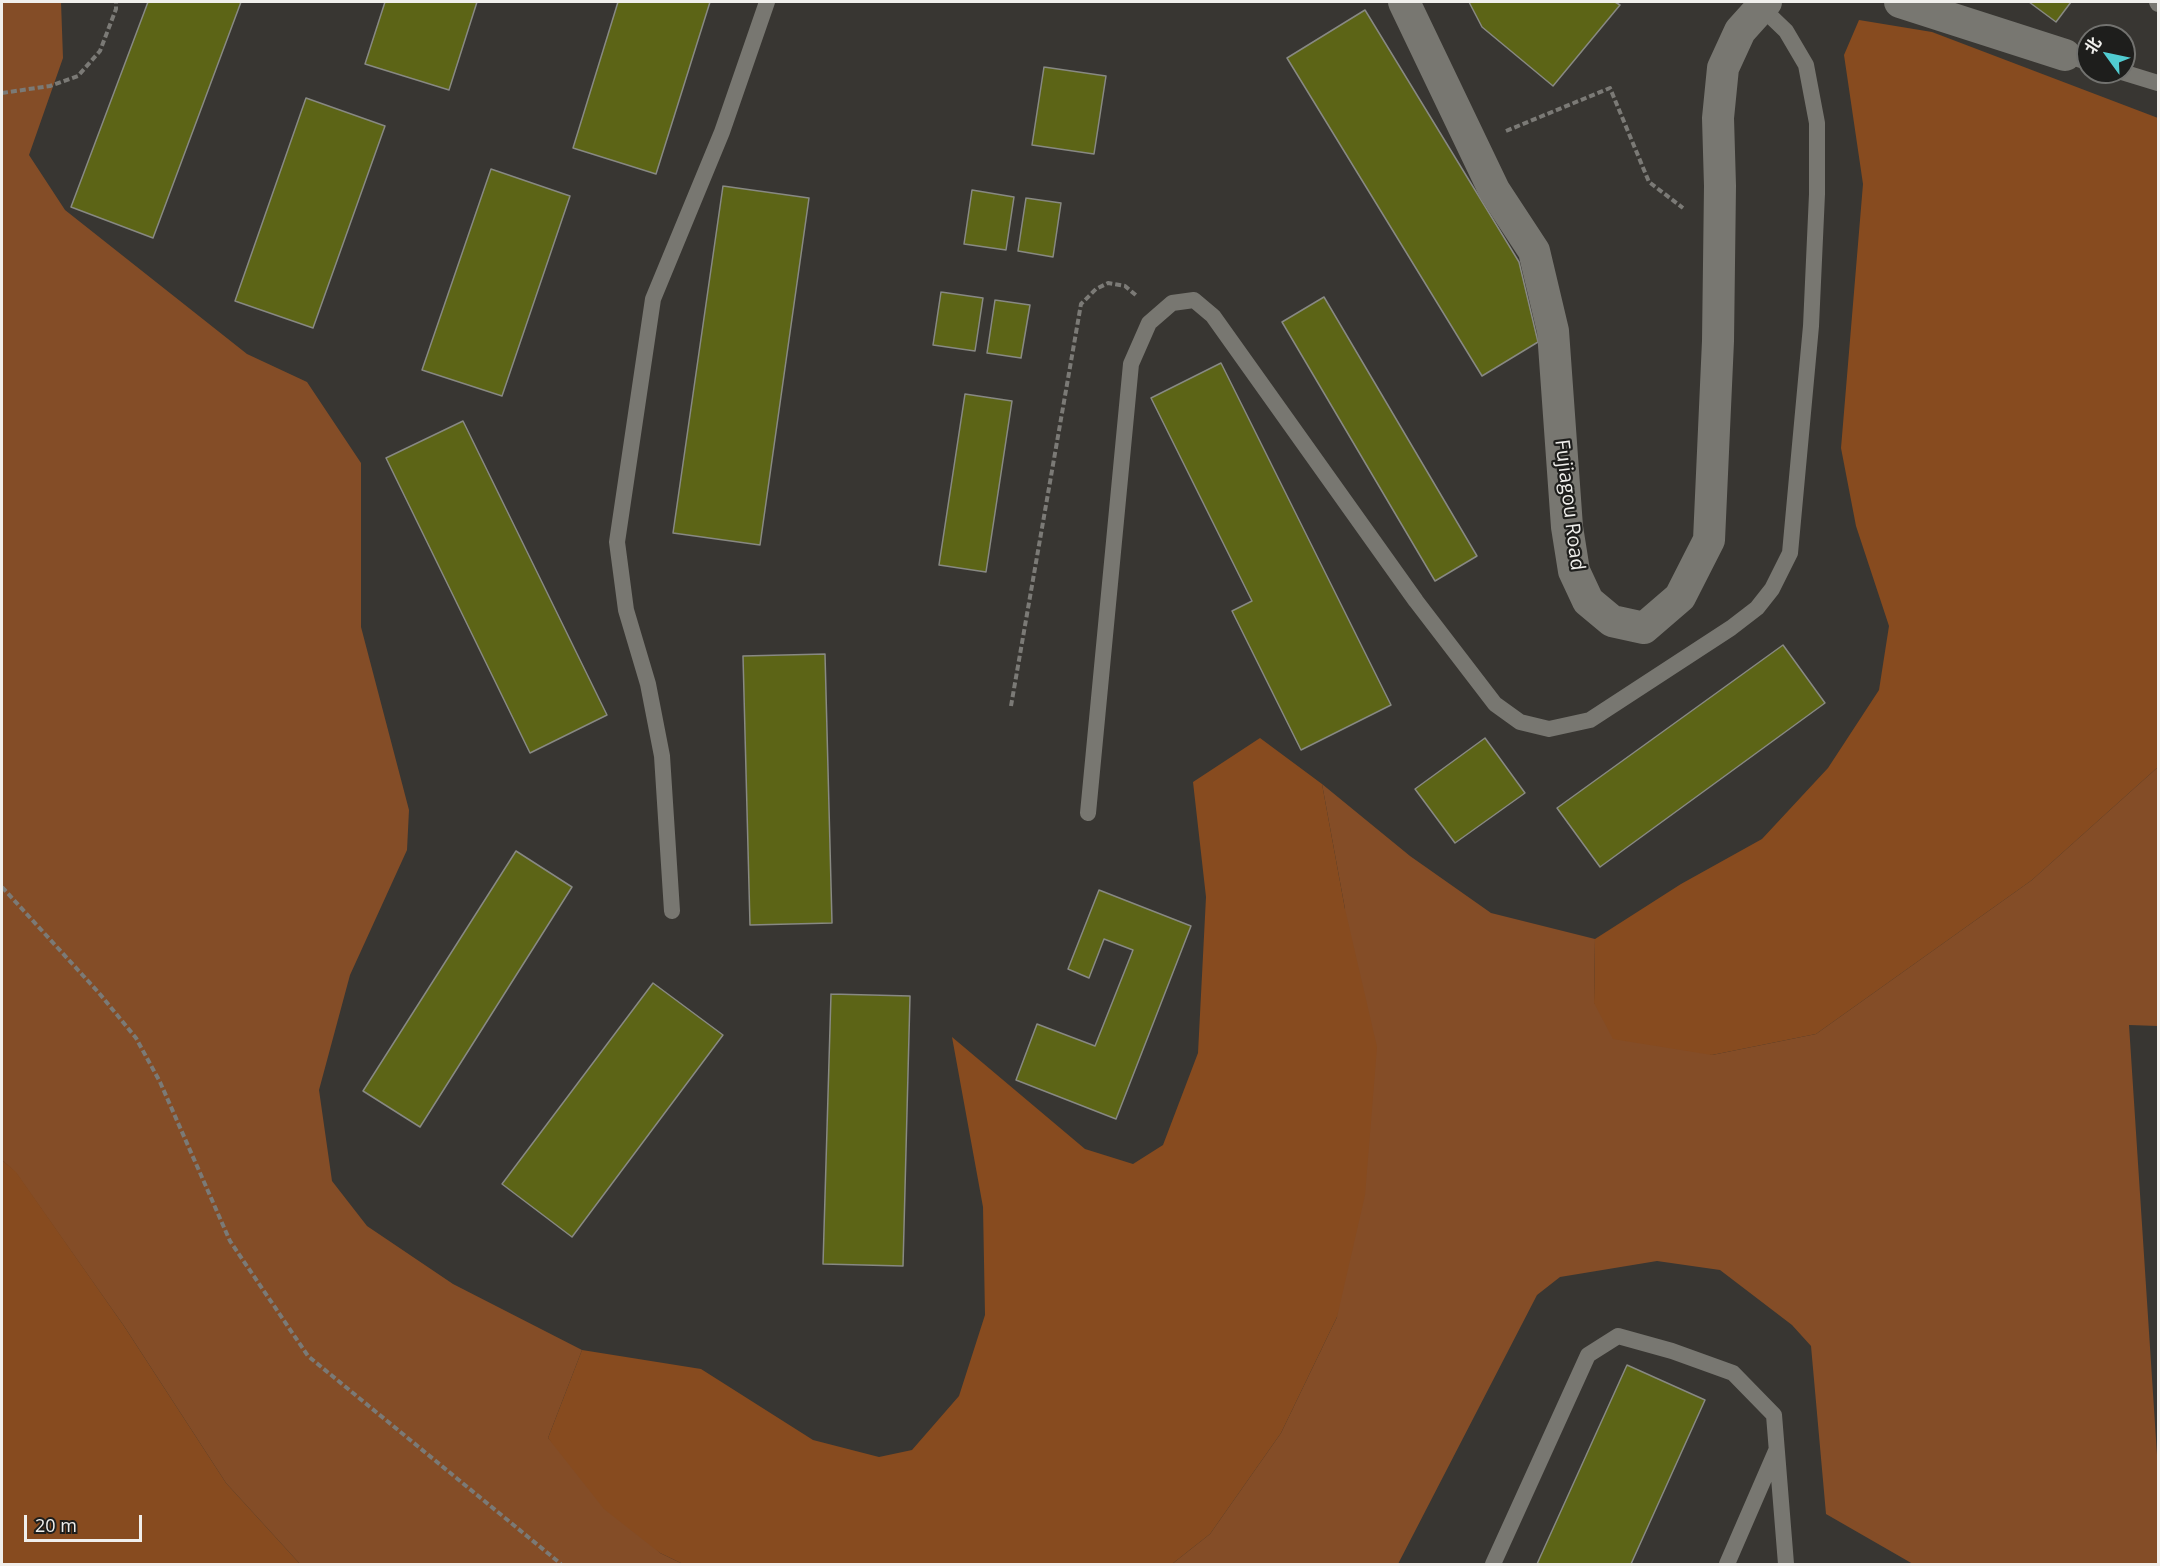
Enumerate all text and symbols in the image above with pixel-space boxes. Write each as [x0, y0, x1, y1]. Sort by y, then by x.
north arrow [2076, 24, 2136, 84]
text: 北 [2079, 33, 2106, 58]
street label: Fujiagou Road [1549, 438, 1589, 572]
scale bar [27, 1503, 146, 1541]
text: 20 m [35, 1513, 77, 1537]

